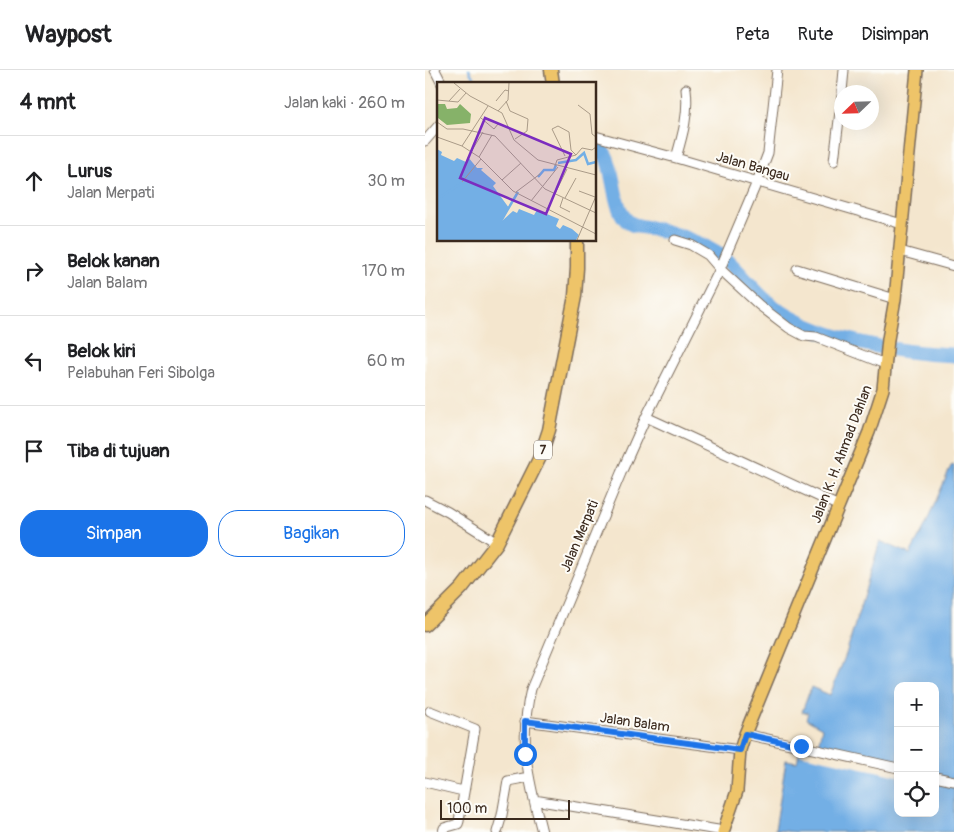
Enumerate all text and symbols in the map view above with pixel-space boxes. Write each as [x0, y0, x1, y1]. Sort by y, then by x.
text: Waypost [25, 20, 112, 49]
text: Peta [735, 23, 770, 46]
text: Rute [798, 23, 833, 46]
text: Disimpan [861, 23, 929, 46]
inset map [437, 82, 596, 241]
north arrow [834, 85, 879, 130]
text: 4 mnt [20, 89, 76, 116]
text: Jalan kaki · 260 m [284, 93, 405, 113]
street label: Jalan Bangau [714, 148, 792, 185]
text: Lurus [67, 159, 112, 183]
icon: ahead [20, 167, 48, 195]
text: 30 m [367, 171, 405, 191]
text: Jalan Merpati [67, 183, 154, 203]
text: Belok kanan [67, 249, 160, 273]
icon: right [20, 257, 48, 285]
text: 170 m [362, 261, 405, 281]
text: Jalan Balam [67, 273, 147, 293]
text: Belok kiri [67, 339, 135, 363]
icon: left [20, 347, 48, 375]
text: 60 m [367, 351, 405, 371]
text: Pelabuhan Feri Sibolga [67, 363, 215, 383]
street label: Jalan K. H. Ahmad Dahlan [807, 383, 876, 526]
icon: arrive [20, 437, 48, 465]
text: Tiba di tujuan [67, 439, 170, 463]
road number: 7 [534, 440, 552, 460]
street label: Jalan Merpati [557, 497, 602, 575]
button: Simpan [20, 510, 208, 557]
button: Bagikan [218, 510, 405, 557]
map controls [894, 682, 939, 817]
button: + [894, 682, 939, 727]
street label: Jalan Balam [599, 709, 671, 736]
button: − [894, 727, 939, 772]
route end [790, 735, 813, 758]
route start [514, 743, 537, 766]
button: locate [894, 772, 939, 817]
scale bar [440, 797, 570, 820]
text: 100 m [447, 800, 487, 817]

